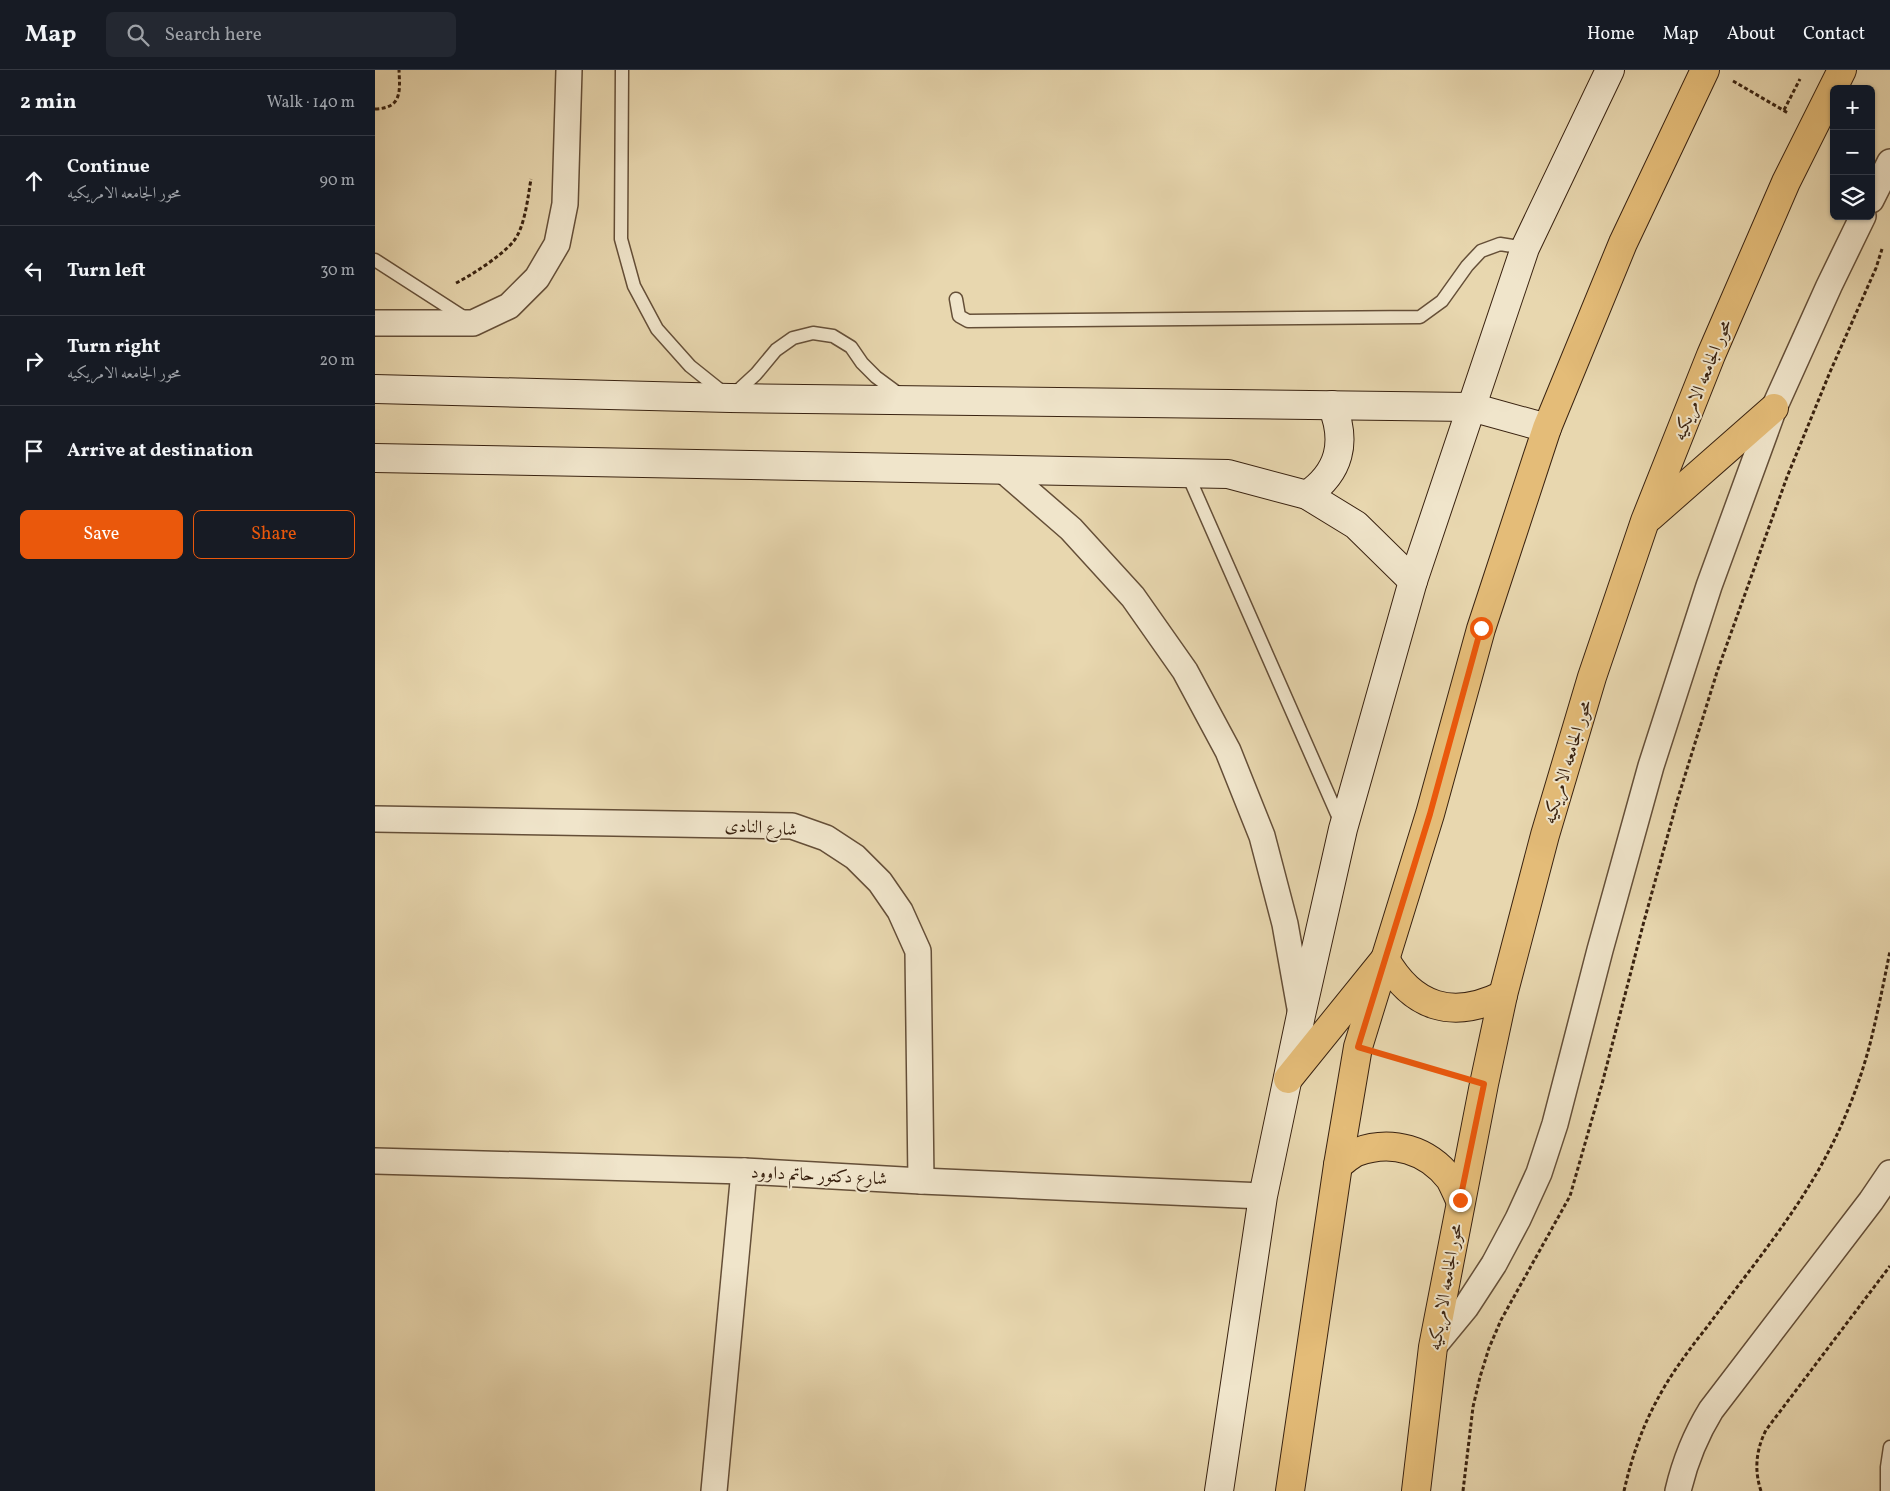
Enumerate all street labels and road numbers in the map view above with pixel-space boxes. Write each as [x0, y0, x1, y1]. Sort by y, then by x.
street label: محور الجامعه الامريكيه [1668, 316, 1739, 445]
street label: محور الجامعه الامريكيه [1538, 697, 1599, 827]
street label: شارع النادى [724, 814, 798, 844]
street label: شارع دكتور حاتم داوود [750, 1160, 888, 1195]
street label: محور الجامعه الامريكيه [1423, 1222, 1470, 1353]

